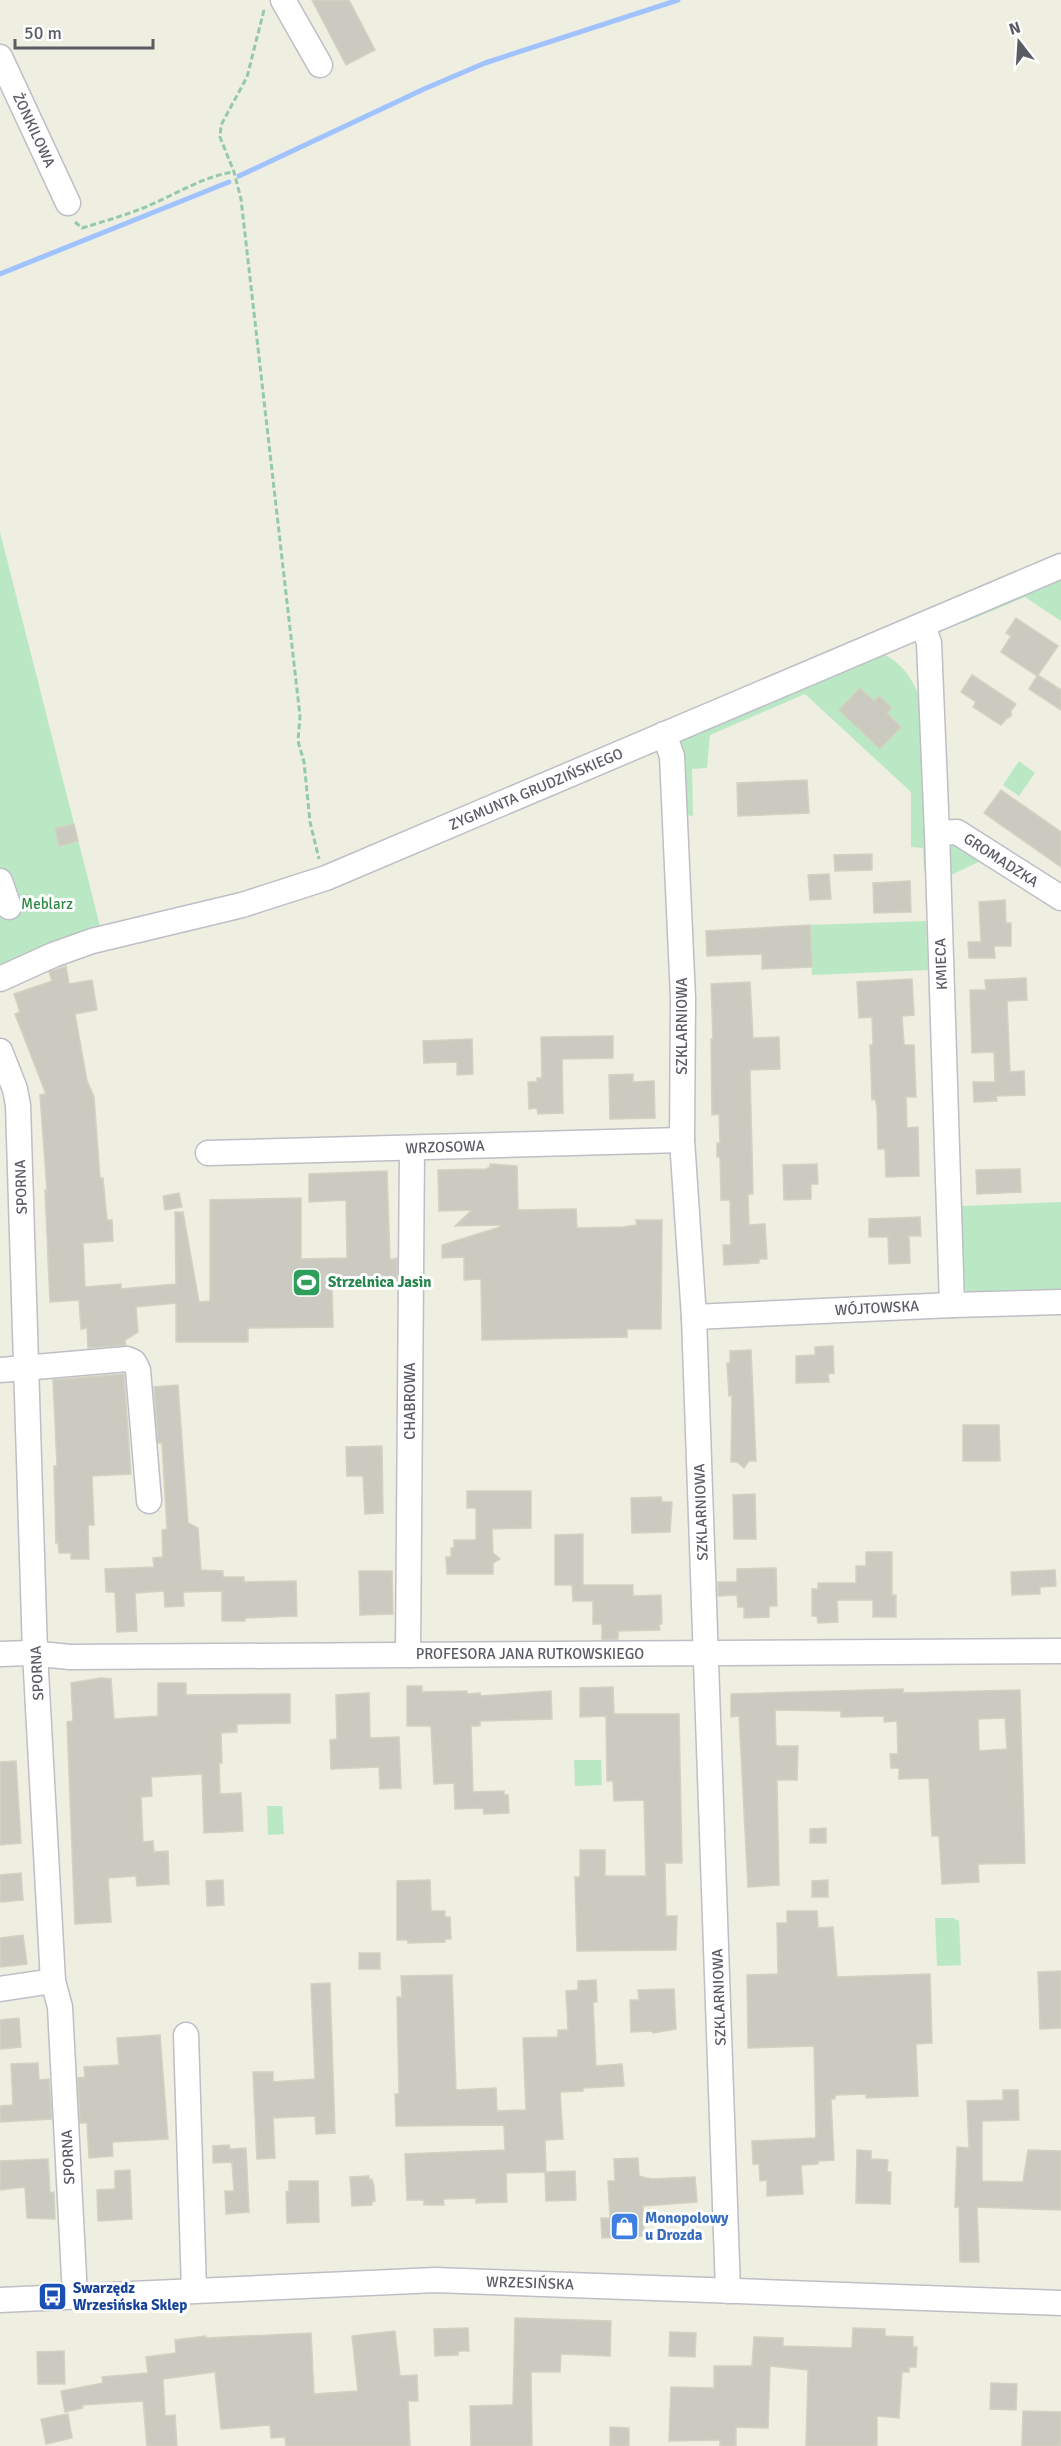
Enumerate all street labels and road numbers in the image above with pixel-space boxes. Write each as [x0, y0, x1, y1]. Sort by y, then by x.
street label: ŻONKILOWA [9, 90, 59, 170]
street label: ZYGMUNTA GRUDZIŃSKIEGO [446, 743, 626, 834]
street label: GROMADZKA [960, 829, 1042, 891]
street label: KMIECA [931, 938, 951, 990]
street label: SZKLARNIOWA [673, 977, 691, 1075]
street label: WRZOSOWA [405, 1137, 485, 1157]
street label: SPORNA [11, 1159, 31, 1215]
street label: WÓJTOWSKA [834, 1296, 920, 1319]
street label: CHABROWA [401, 1362, 419, 1440]
street label: SZKLARNIOWA [690, 1463, 712, 1561]
street label: SPORNA [27, 1645, 47, 1701]
street label: PROFESORA JANA RUTKOWSKIEGO [416, 1645, 644, 1663]
street label: SZKLARNIOWA [708, 1948, 730, 2046]
street label: SPORNA [58, 2129, 78, 2185]
street label: WRZESIŃSKA [486, 2271, 574, 2294]

